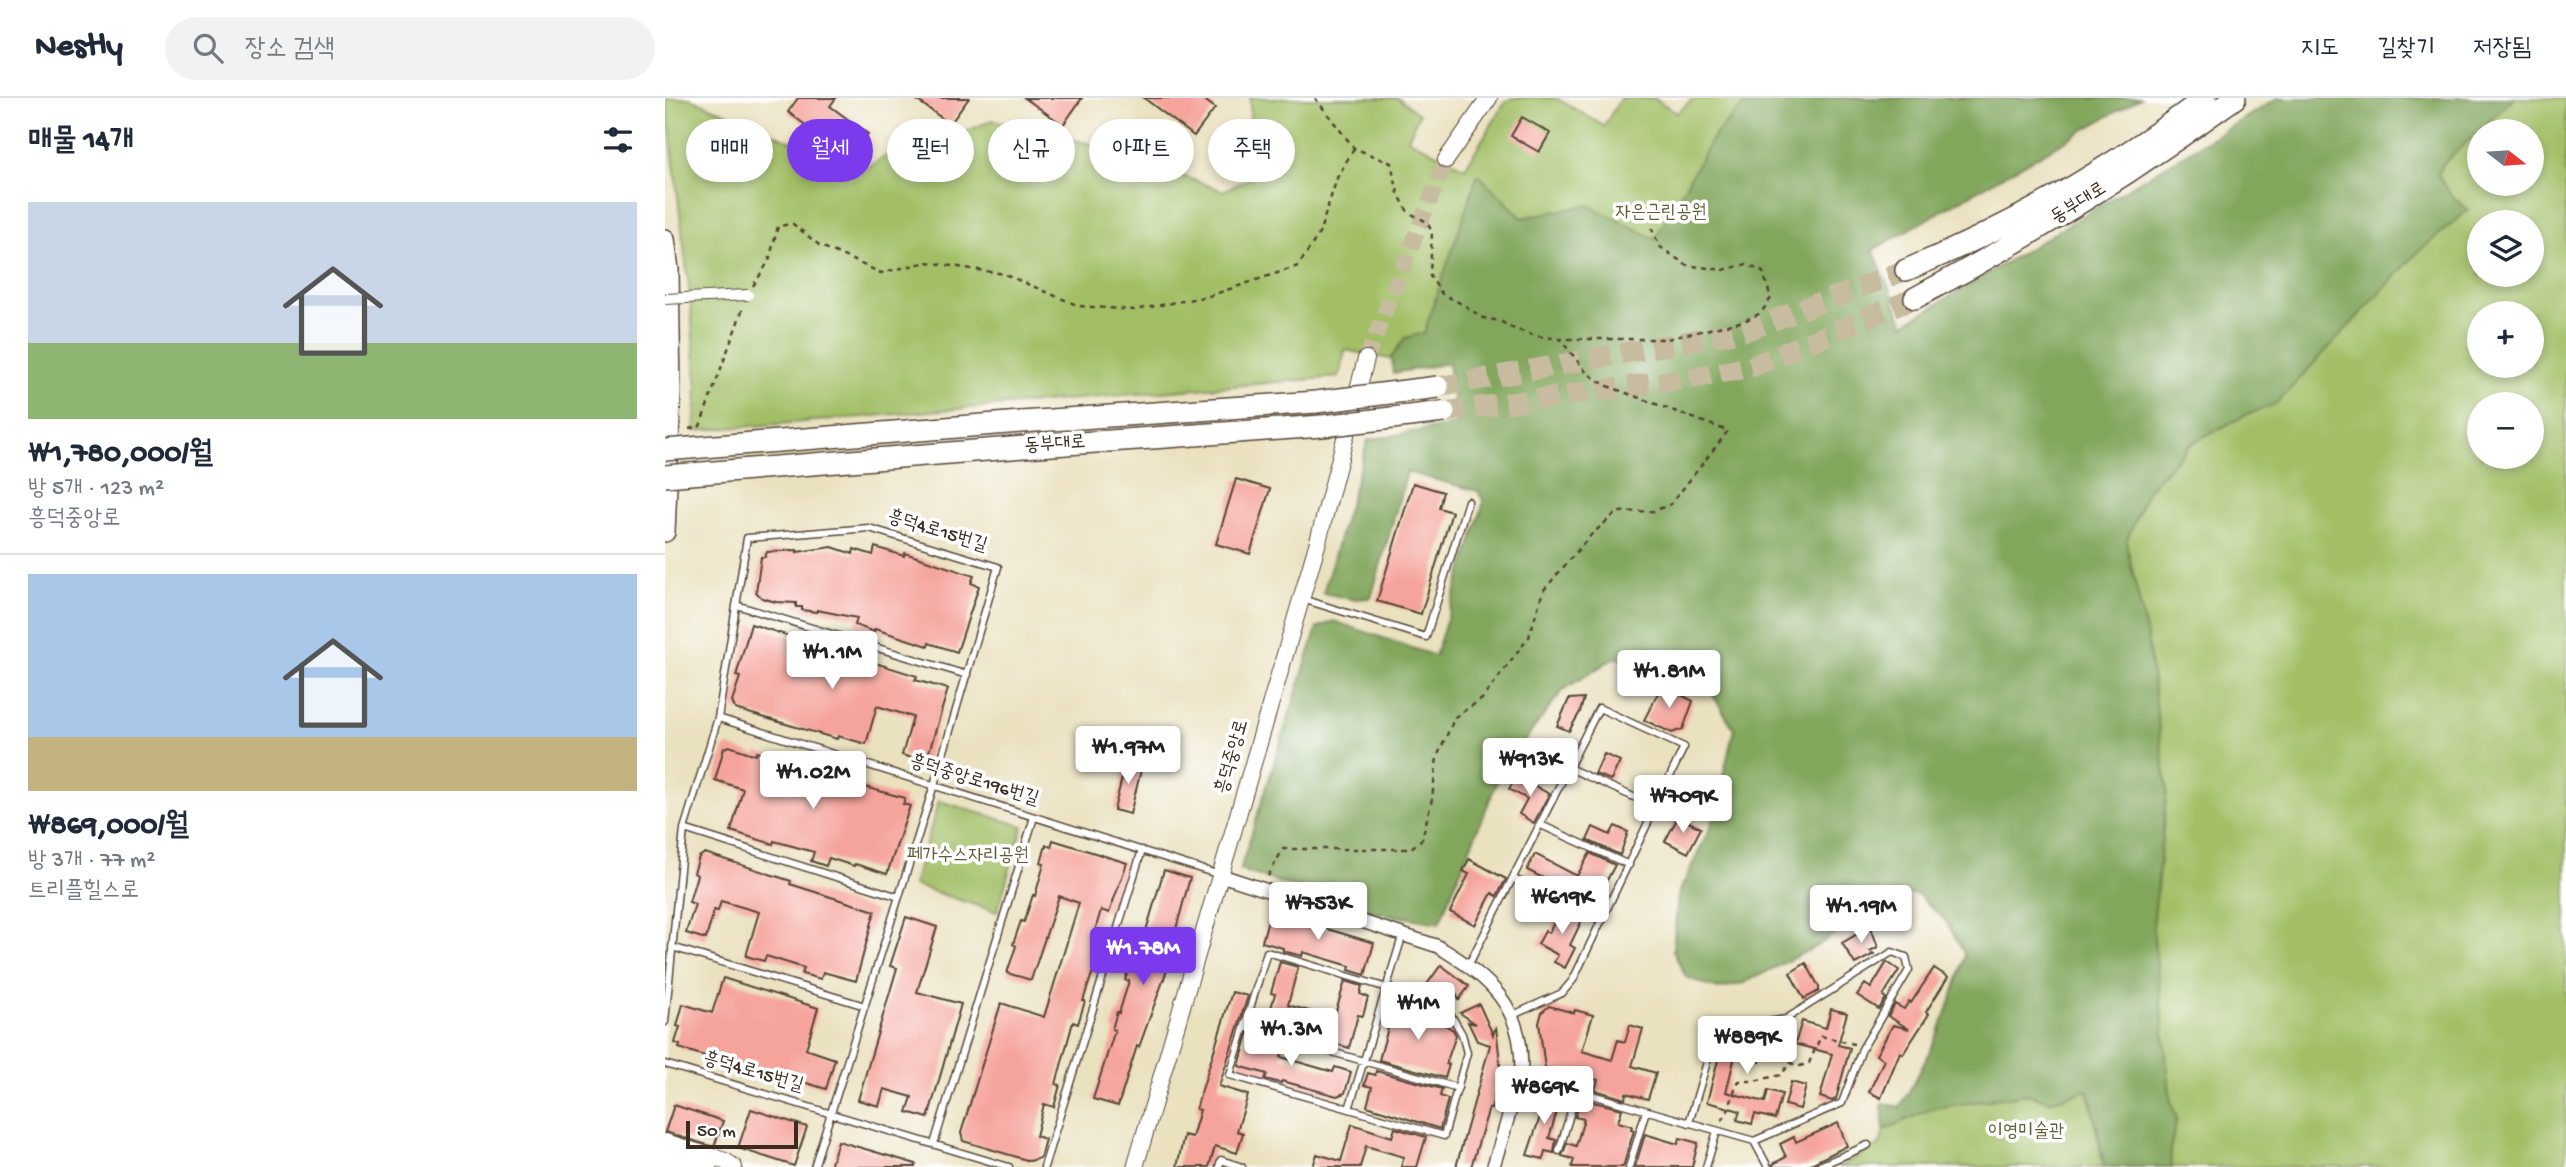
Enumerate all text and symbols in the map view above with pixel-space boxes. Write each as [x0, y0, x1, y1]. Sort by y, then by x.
search box [165, 17, 655, 80]
text: Nestly [35, 29, 123, 67]
icon: search [189, 29, 227, 67]
text: 장소 검색 [245, 35, 335, 66]
text: 지도 [2301, 35, 2339, 64]
text: 길찾기 [2377, 35, 2435, 64]
text: 저장됨 [2473, 35, 2531, 64]
chip: 매매 [686, 119, 773, 182]
chip: 월세 [787, 119, 873, 182]
chip: 필터 [887, 119, 974, 182]
chip: 신규 [988, 119, 1075, 182]
chip: 아파트 [1089, 119, 1194, 182]
chip: 주택 [1208, 119, 1295, 182]
north arrow [2467, 119, 2545, 196]
map controls [2467, 119, 2544, 469]
icon: filters [599, 121, 637, 159]
text: 매물 14개 [28, 125, 134, 160]
street label: 동부대로 [2047, 178, 2111, 230]
park label: 자은근린공원 [1615, 202, 1707, 225]
button: layers [2467, 210, 2544, 287]
icon: home [270, 248, 396, 374]
button: + [2467, 301, 2544, 378]
button: − [2467, 392, 2544, 469]
street label: 동부대로 [1024, 431, 1086, 459]
text: ₩1,780,000/월 [28, 438, 213, 473]
text: 방 5개 · 123 m² [28, 476, 164, 503]
text: 흥덕중앙로 [28, 506, 121, 533]
street label: 흥덕4로15번길 [884, 506, 990, 558]
icon: home [270, 620, 396, 746]
pin: ₩1.1M [783, 632, 881, 691]
text: ₩1.1M [803, 640, 861, 667]
pin: ₩1.81M [1612, 650, 1726, 710]
text: ₩1.81M [1633, 659, 1705, 686]
street label: 흥덕중앙로 [1211, 717, 1255, 797]
pin: ₩1.97M [1071, 726, 1185, 786]
text: ₩1.97M [1091, 735, 1165, 762]
pin: ₩913K [1481, 738, 1579, 798]
text: ₩913K [1499, 747, 1561, 774]
street label: 흥덕중앙로196번길 [907, 750, 1041, 812]
pin: ₩1.02M [756, 752, 870, 811]
text: ₩1.02M [776, 760, 850, 787]
pin: ₩709K [1634, 776, 1732, 835]
text: ₩709K [1650, 784, 1716, 811]
text: ₩869,000/월 [28, 810, 189, 845]
park label: 페가수스자리공원 [907, 845, 1029, 868]
text: 방 3개 · 77 m² [28, 848, 155, 875]
pin: ₩619K [1513, 876, 1611, 936]
text: 트리플힐스로 [28, 878, 139, 905]
pin: ₩753K [1269, 882, 1367, 942]
text: ₩619K [1531, 885, 1593, 912]
pin: ₩1.19M [1804, 886, 1918, 945]
text: ₩753K [1285, 891, 1351, 918]
text: ₩1.19M [1826, 894, 1896, 921]
pin: ₩1.78M [1086, 928, 1200, 987]
text: ₩1.78M [1106, 936, 1180, 963]
pin: ₩1M [1384, 982, 1452, 1042]
text: ₩1M [1397, 991, 1439, 1018]
pin: ₩1.3M [1242, 1009, 1340, 1068]
pin: ₩889K [1698, 1016, 1796, 1076]
text: ₩1.3M [1260, 1017, 1322, 1044]
text: ₩889K [1714, 1025, 1780, 1052]
street label: 흥덕4로15번길 [700, 1048, 806, 1098]
pin: ₩869K [1495, 1066, 1593, 1126]
text: ₩869K [1511, 1075, 1577, 1102]
scale bar [686, 1118, 798, 1150]
text: 50 m [697, 1121, 736, 1144]
park label: 이영미술관 [1988, 1121, 2064, 1144]

